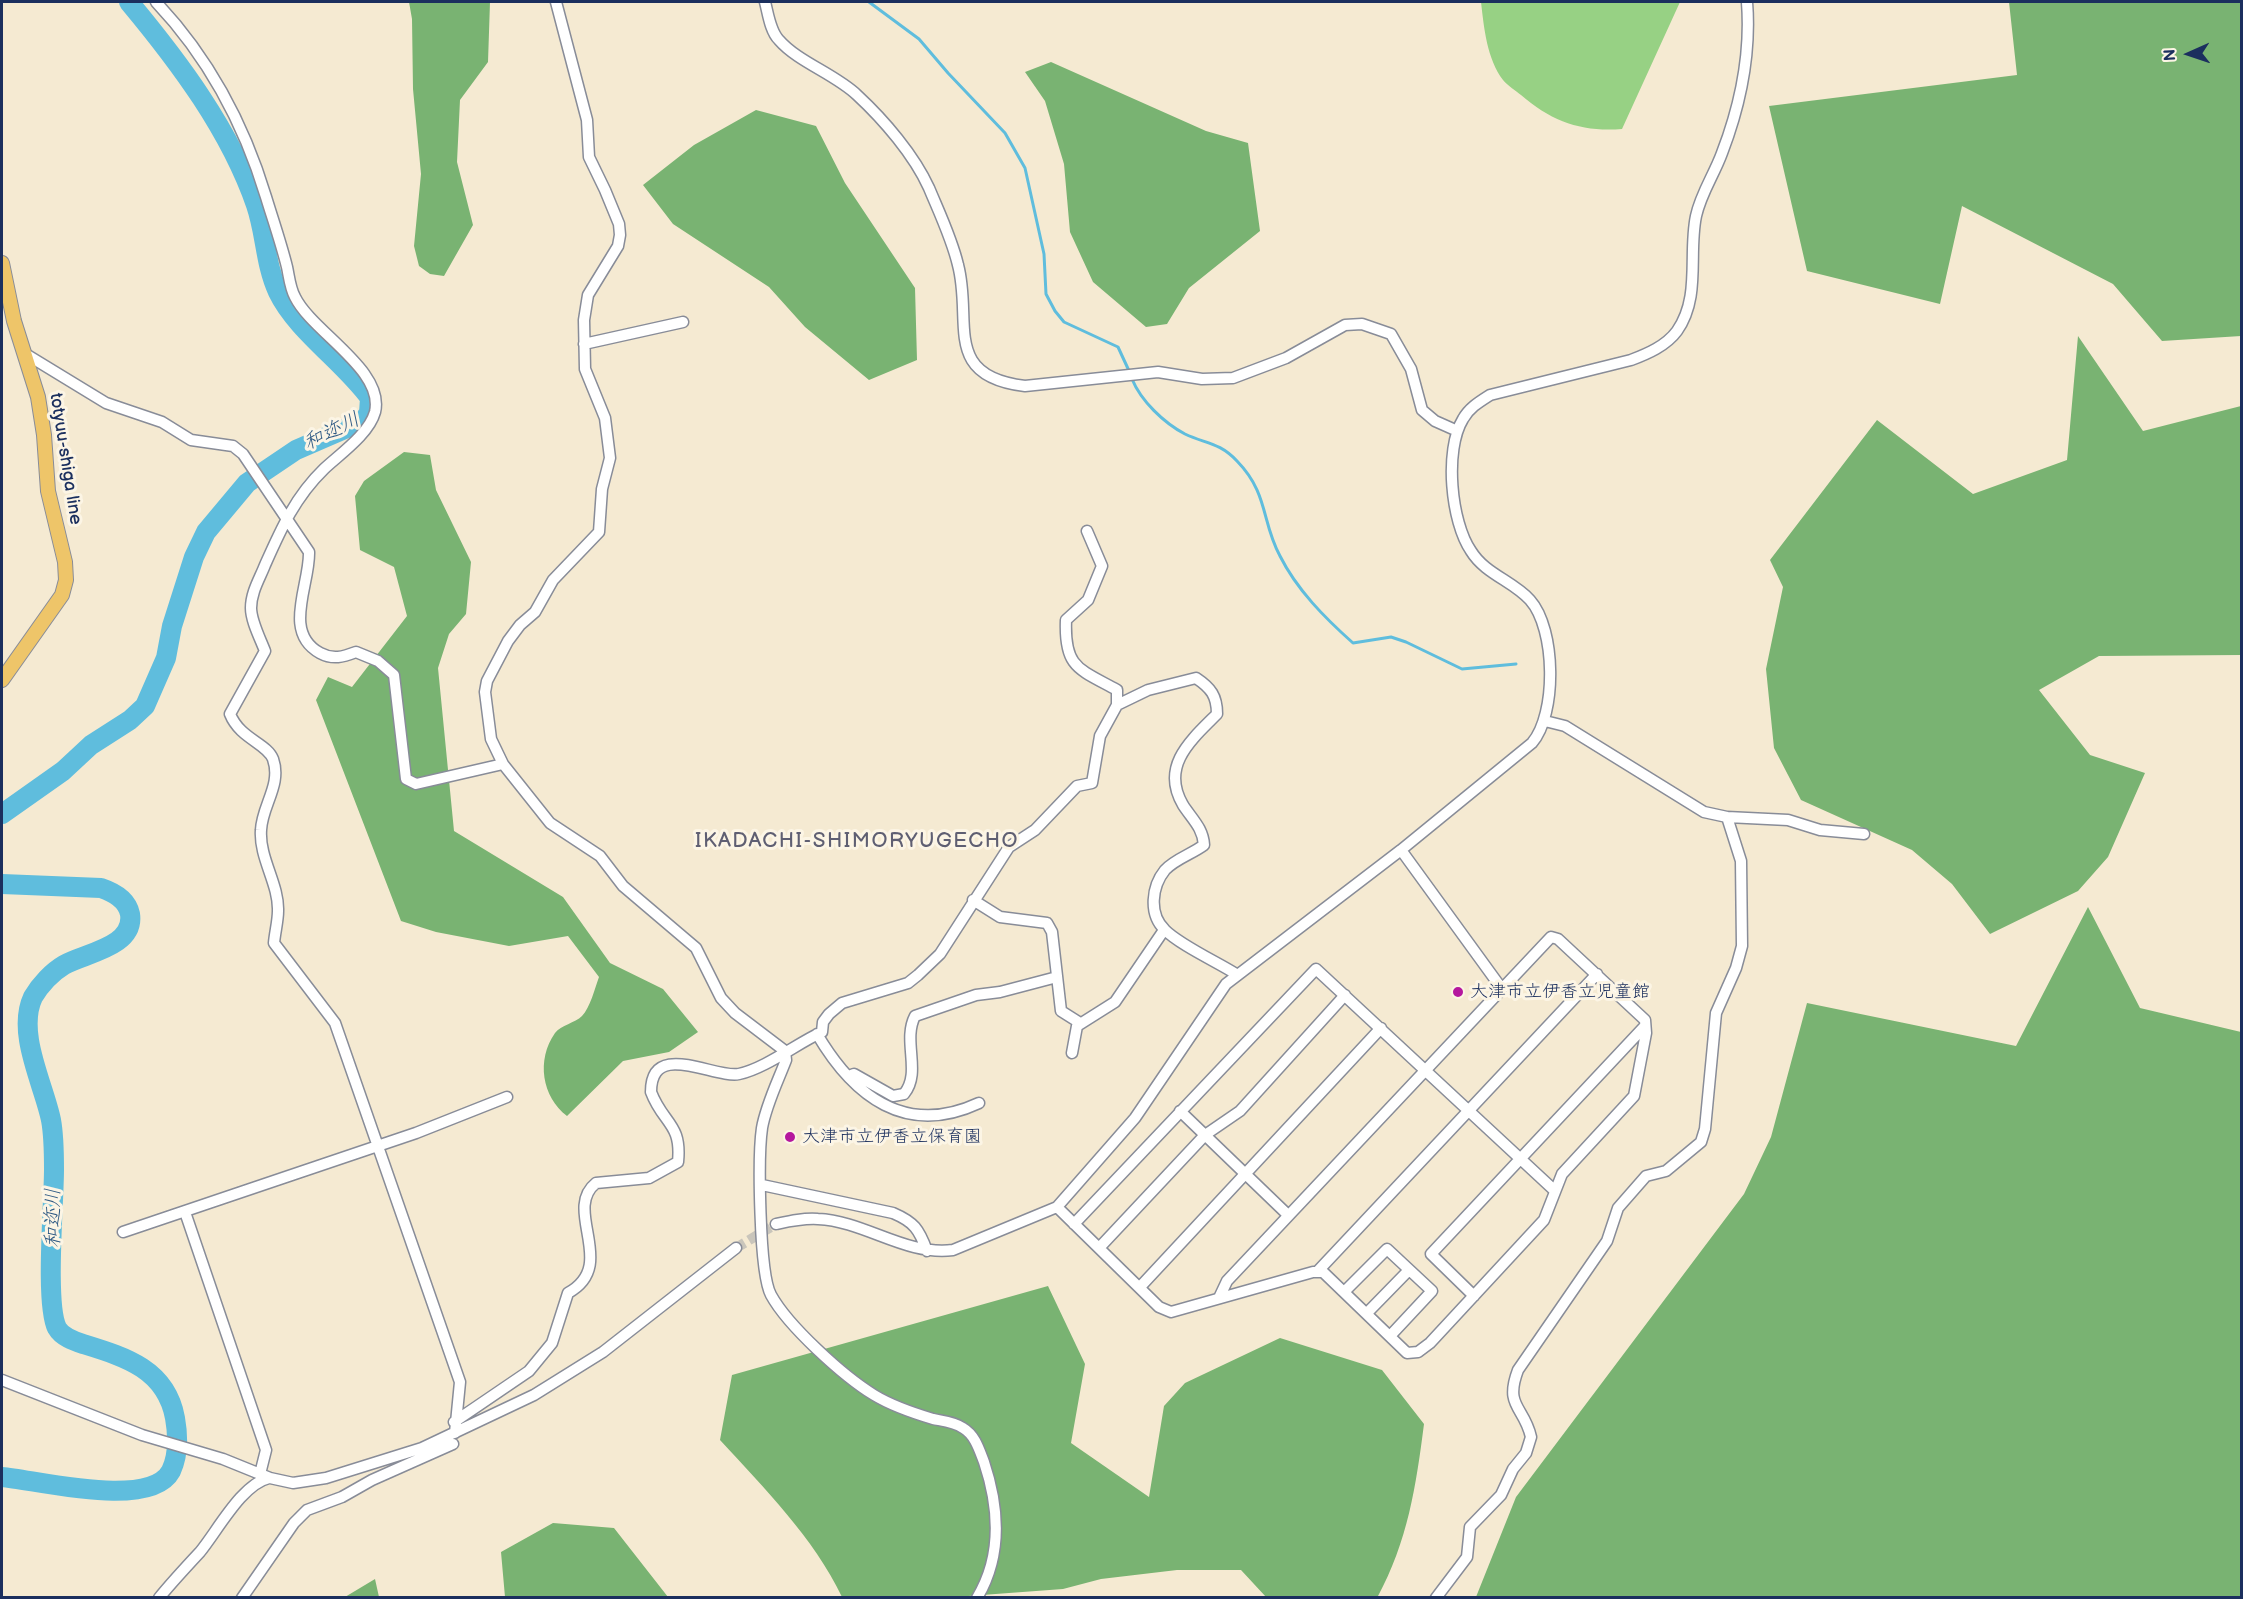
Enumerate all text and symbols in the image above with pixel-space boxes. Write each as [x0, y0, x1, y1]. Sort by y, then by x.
north arrow [2159, 24, 2219, 84]
text: N [2161, 48, 2180, 61]
street label: totyuu-shiga line [44, 392, 86, 526]
water label: 和迩川 [300, 408, 364, 456]
district label: IKADACHI-SHIMORYUGECHO [695, 829, 1019, 855]
place label: 大津市立伊香立児童館 [1470, 981, 1650, 1003]
marker: 大津市立伊香立児童館 [1451, 985, 1465, 999]
place label: 大津市立伊香立保育園 [802, 1126, 982, 1148]
marker: 大津市立伊香立保育園 [783, 1130, 797, 1144]
water label: 和迩川 [42, 1188, 66, 1248]

